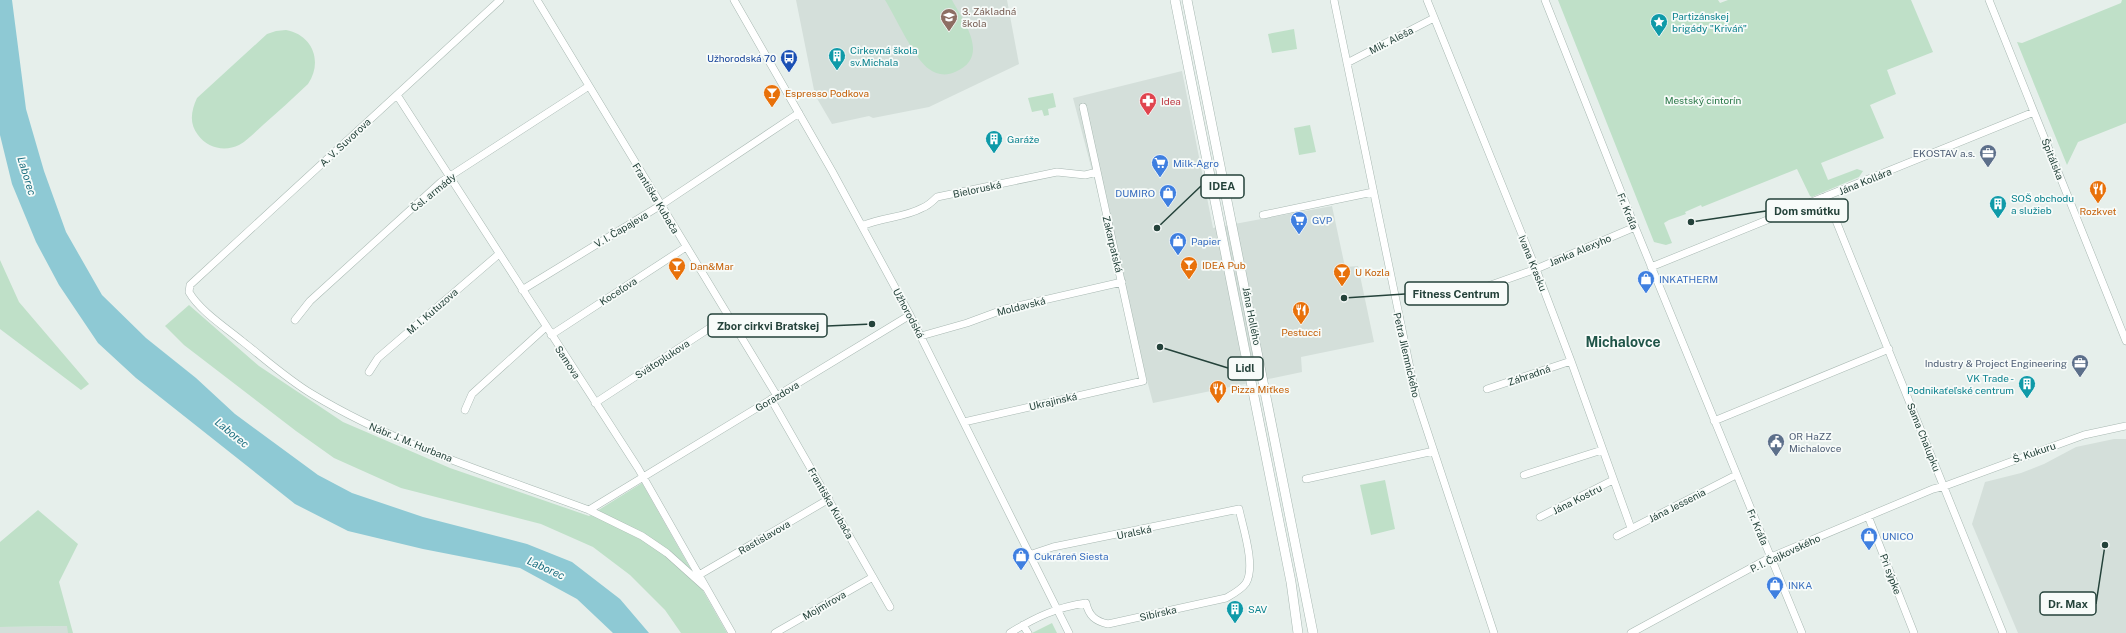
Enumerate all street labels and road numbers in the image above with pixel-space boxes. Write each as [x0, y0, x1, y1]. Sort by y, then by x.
street label: Mik. Aleša [1367, 24, 1415, 56]
street label: A. V. Suvorova [317, 115, 373, 169]
street label: Špitálska [2039, 137, 2067, 181]
street label: Františka Kubača [630, 160, 682, 236]
street label: Jána Kollára [1837, 165, 1893, 197]
street label: Čsl. armády [408, 170, 458, 214]
street label: Bieloruská [952, 178, 1002, 200]
street label: Fr. Kráľa [1615, 191, 1641, 231]
street label: V. I. Čapajeva [592, 208, 650, 250]
street label: Zakarpatská [1101, 214, 1125, 274]
street label: Janka Alexyho [1547, 231, 1613, 268]
street label: Ivana Krasku [1516, 233, 1550, 293]
street label: Koceľova [597, 275, 639, 307]
street label: M. I. Kutuzova [404, 286, 460, 336]
street label: Užhorodská [891, 286, 927, 340]
street label: Jána Hollého [1240, 286, 1264, 346]
street label: Moldavská [995, 294, 1047, 318]
street label: Petra Jilemnického [1391, 311, 1423, 399]
street label: Svätoplukova [633, 337, 691, 381]
street label: Samova [553, 343, 583, 381]
street label: Záhradná [1506, 362, 1552, 388]
street label: Gorazdova [753, 378, 801, 414]
street label: Ukrajinská [1028, 390, 1078, 412]
street label: Sama Chalupku [1905, 401, 1943, 473]
street label: Nábr. J. M. Hurbana [368, 420, 454, 464]
street label: Š. Kukuru [2011, 439, 2057, 465]
street label: Františka Kubača [806, 465, 856, 541]
street label: Jána Kostru [1550, 481, 1604, 517]
street label: Jána Jessenia [1647, 486, 1707, 524]
street label: Fr. Kráľa [1745, 507, 1771, 547]
street label: Rastislavova [736, 517, 792, 557]
street label: Uralská [1116, 522, 1152, 542]
street label: P. I. Čajkovského [1748, 531, 1822, 574]
street label: Pri sýpke [1878, 552, 1904, 596]
street label: Mojmírova [800, 588, 848, 622]
street label: Sibírska [1138, 603, 1178, 623]

